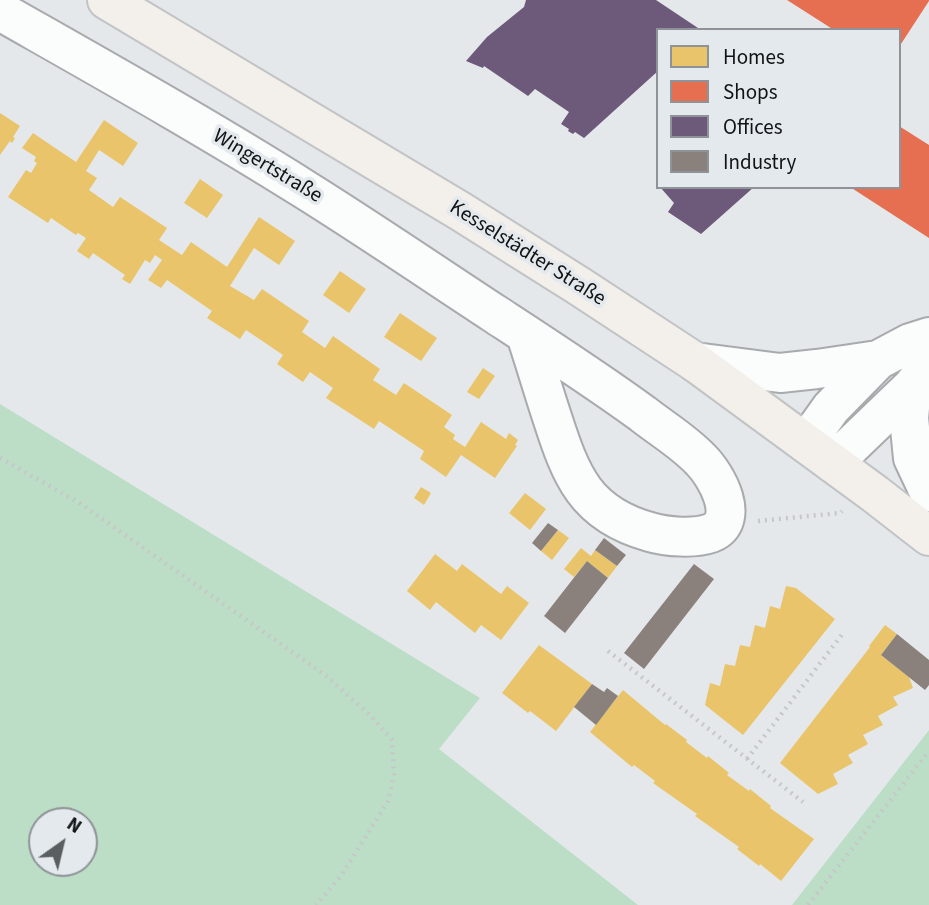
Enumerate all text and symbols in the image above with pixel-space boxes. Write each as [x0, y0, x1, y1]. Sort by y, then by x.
legend [656, 28, 901, 189]
text: Homes [723, 42, 785, 72]
text: Shops [723, 77, 777, 107]
text: Offices [723, 112, 783, 142]
street label: Wingertstraße [208, 124, 326, 210]
text: Industry [723, 147, 796, 177]
street label: Kesselstädter Straße [444, 196, 610, 312]
north arrow [28, 807, 98, 877]
text: N [61, 811, 87, 841]

